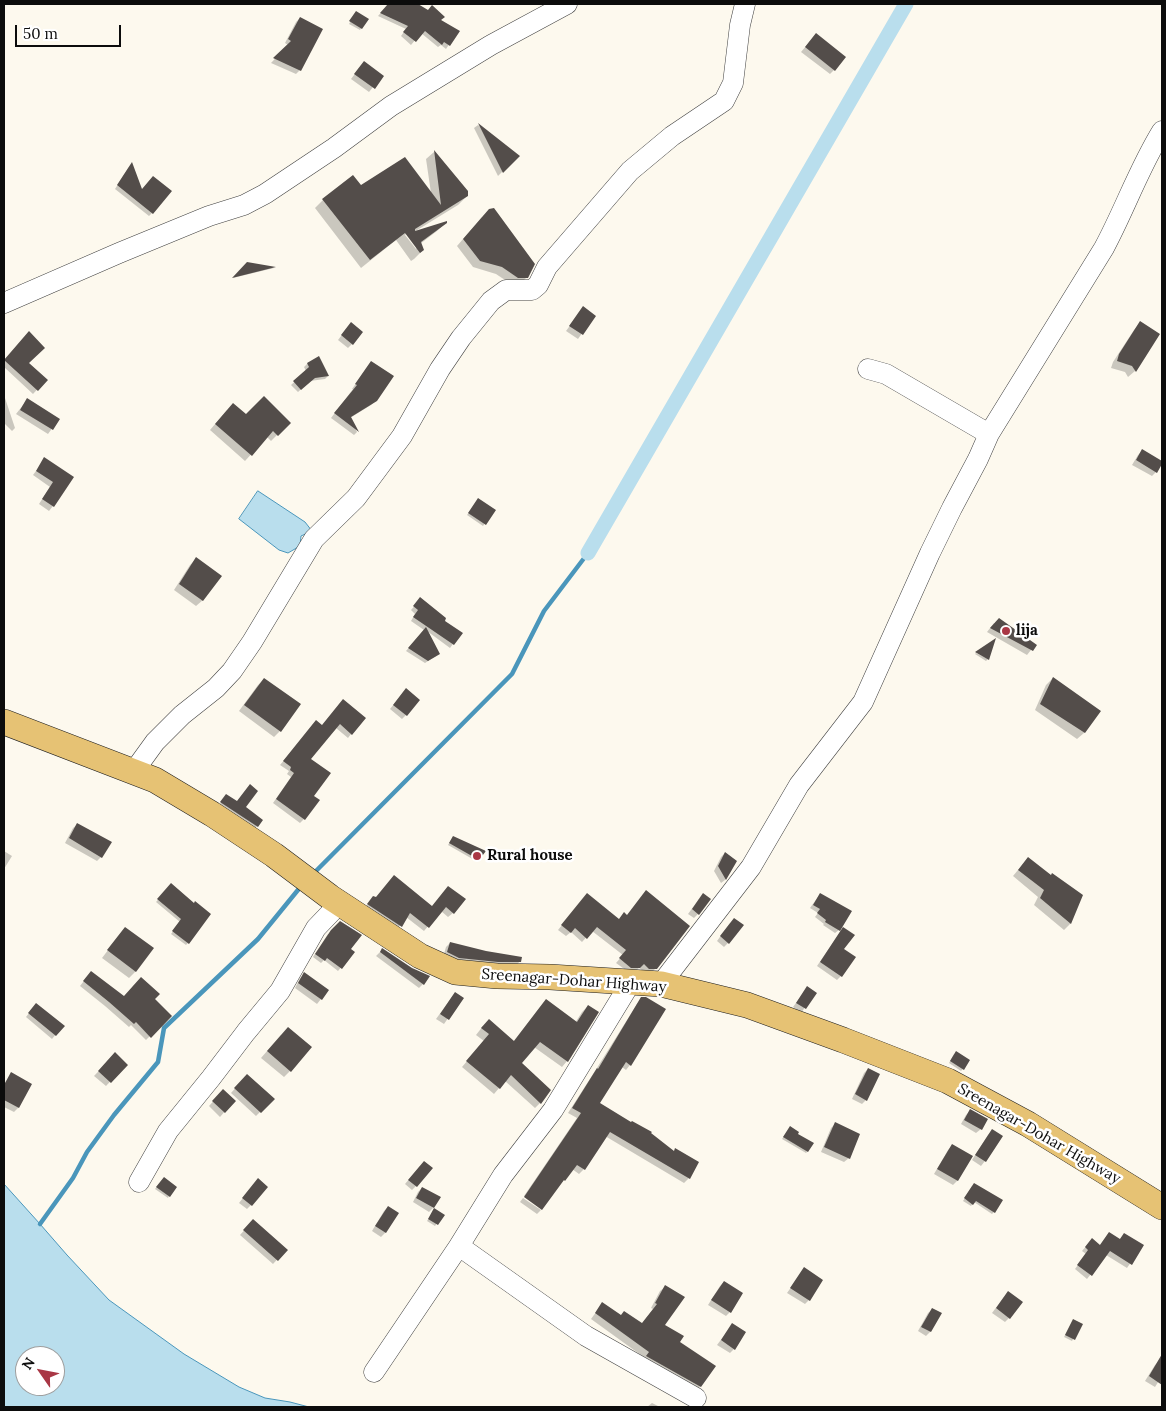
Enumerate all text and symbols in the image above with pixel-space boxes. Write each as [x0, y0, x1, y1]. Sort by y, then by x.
scale bar [18, 15, 124, 47]
text: 50 m [23, 24, 58, 43]
place label: lija [1016, 622, 1038, 640]
marker: lija [1000, 625, 1012, 637]
place label: Rural house [487, 847, 572, 865]
marker: Rural house [471, 850, 483, 862]
street label: Sreenagar-Dohar Highway [481, 966, 667, 996]
street label: Sreenagar-Dohar Highway [954, 1080, 1124, 1188]
north arrow [15, 1346, 65, 1396]
text: N [18, 1354, 39, 1373]

